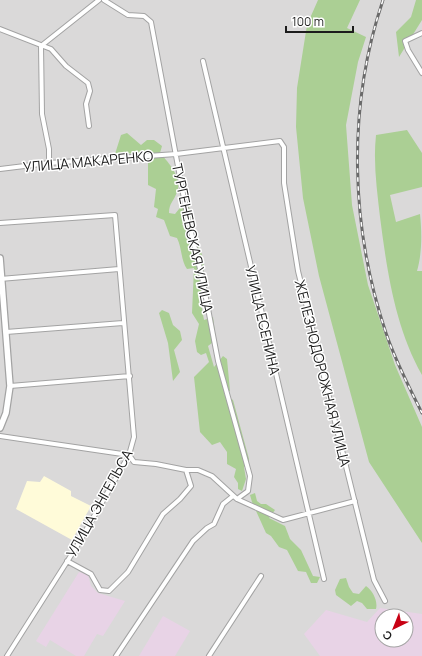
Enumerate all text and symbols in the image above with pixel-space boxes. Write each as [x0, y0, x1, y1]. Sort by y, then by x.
scale bar [286, 8, 353, 34]
text: 100 m [292, 13, 324, 30]
street label: УЛИЦА МАКАРЕНКО [22, 146, 154, 176]
street label: ТУРГЕНЕВСКАЯ УЛИЦА [168, 162, 218, 314]
street label: УЛИЦА ЕСЕНИНА [241, 263, 285, 377]
street label: ЖЕЛЕЗНОДОРОЖНАЯ УЛИЦА [290, 277, 356, 469]
street label: УЛИЦА ЭНГЕЛЬСА [61, 446, 137, 560]
north arrow [374, 608, 414, 648]
text: С [379, 627, 395, 644]

